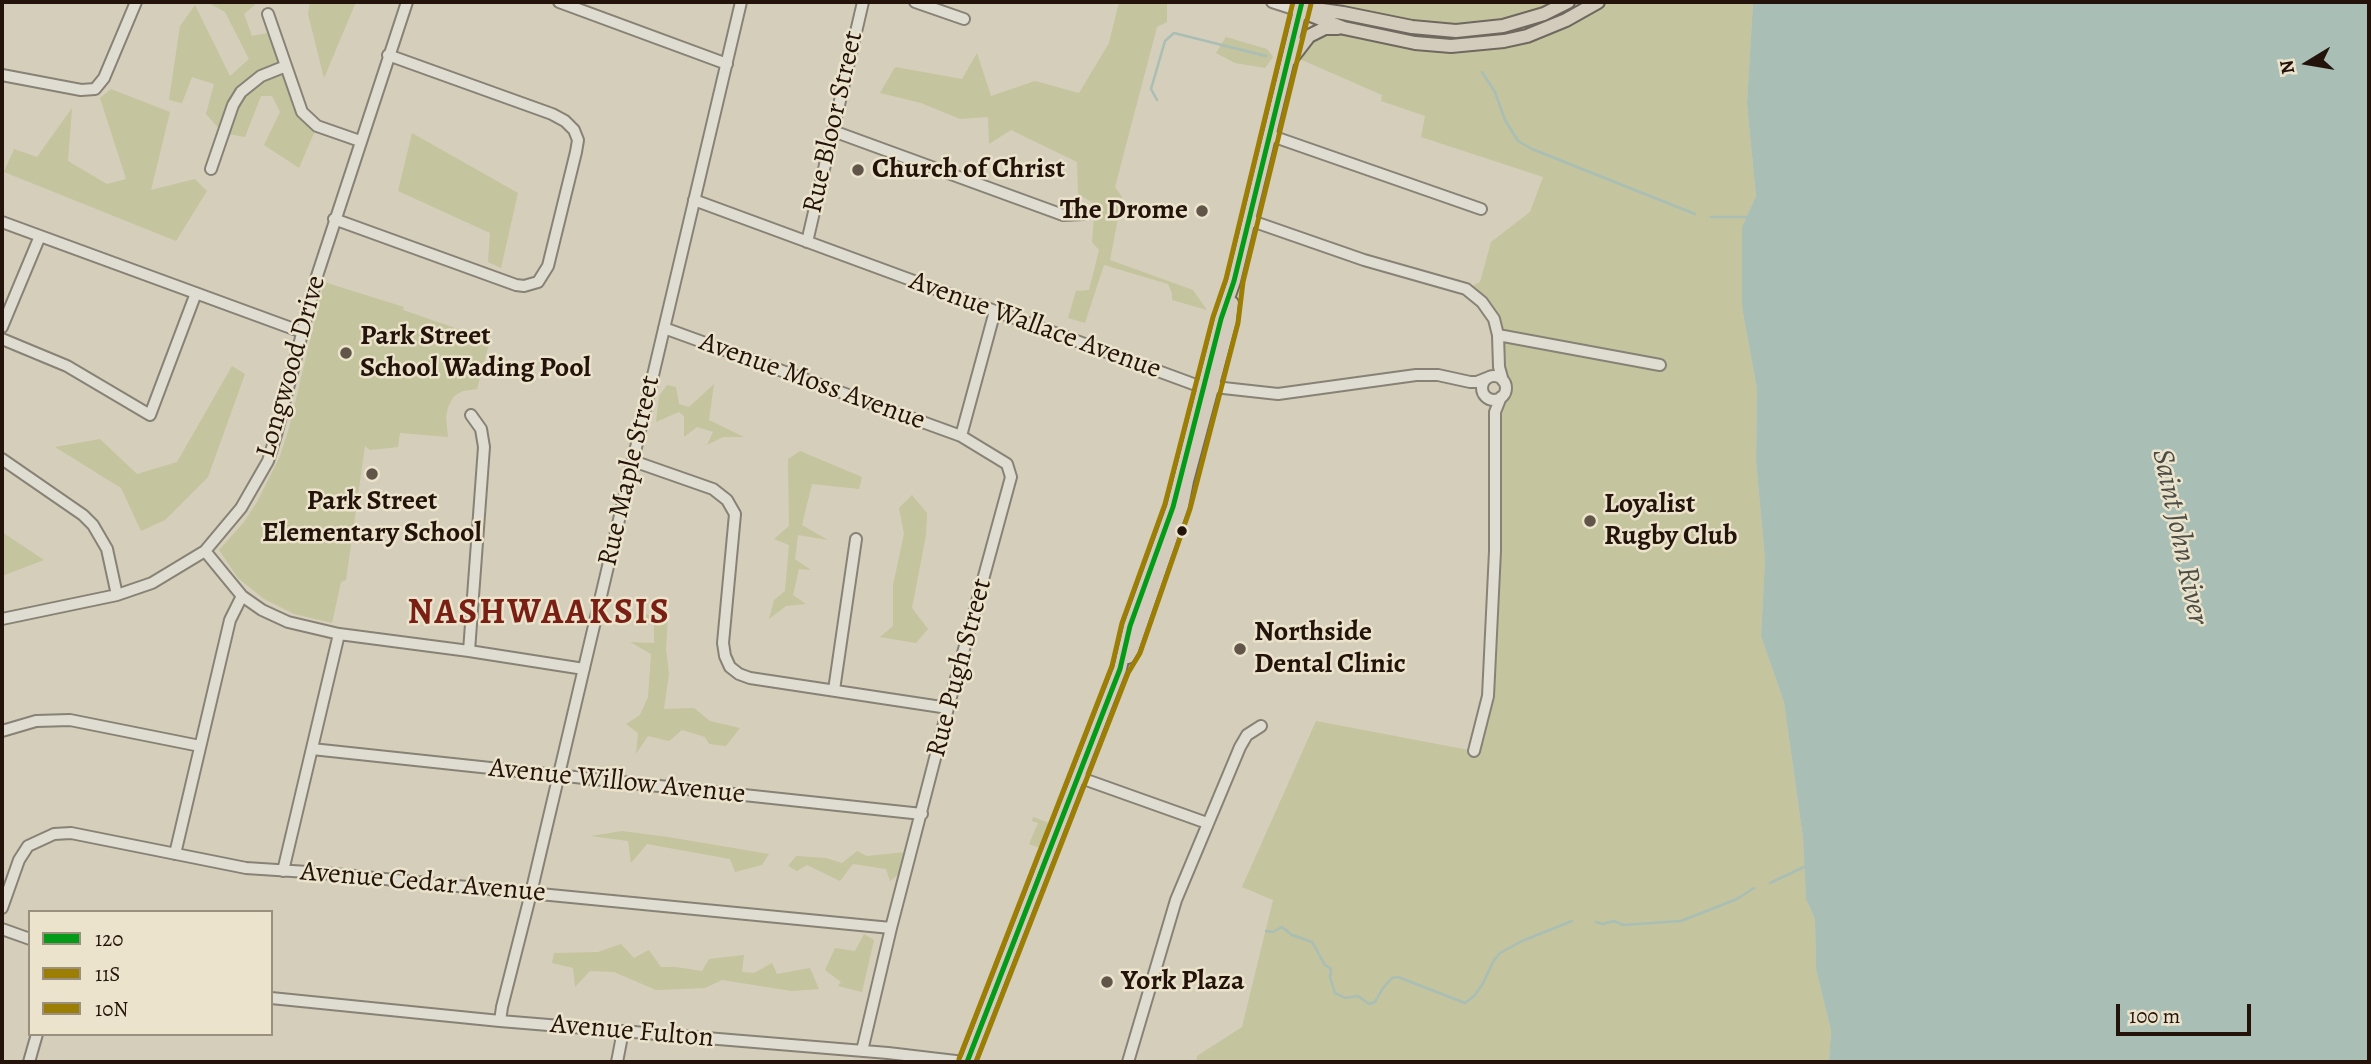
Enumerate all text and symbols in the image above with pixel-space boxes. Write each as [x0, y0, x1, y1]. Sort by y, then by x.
street label: Rue Bloor Street [797, 28, 871, 216]
north arrow [2273, 28, 2343, 98]
text: N [2273, 58, 2301, 76]
place label: Church of Christ [872, 153, 1065, 187]
marker: Church of Christ [850, 162, 866, 178]
place label: The Drome [1060, 194, 1188, 228]
marker: The Drome [1194, 203, 1210, 219]
street label: Avenue Wallace Avenue [905, 265, 1165, 387]
street label: Longwood Drive [250, 272, 334, 462]
place label: Park Street School Wading Pool [360, 320, 591, 386]
street label: Avenue Moss Avenue [695, 326, 929, 438]
marker: Park Street School Wading Pool [338, 345, 354, 361]
street label: Rue Maple Street [592, 372, 668, 570]
water label: Saint John River [2143, 446, 2215, 628]
marker: Park Street Elementary School [364, 466, 380, 482]
place label: Park Street Elementary School [262, 485, 482, 551]
place label: Loyalist Rugby Club [1604, 488, 1737, 554]
marker: Loyalist Rugby Club [1582, 513, 1598, 529]
unlabelled marker [1175, 524, 1189, 538]
street label: Rue Pugh Street [920, 575, 1000, 761]
district label: NASHWAAKSIS [409, 593, 669, 635]
place label: Northside Dental Clinic [1254, 616, 1406, 682]
marker: Northside Dental Clinic [1232, 641, 1248, 657]
street label: Avenue Willow Avenue [487, 752, 747, 812]
street label: Avenue Cedar Avenue [299, 856, 547, 910]
legend [28, 910, 273, 1036]
text: 120 [95, 925, 123, 953]
text: 11S [95, 960, 121, 988]
place label: York Plaza [1121, 965, 1244, 999]
marker: York Plaza [1099, 974, 1115, 990]
scale bar [2119, 990, 2254, 1034]
text: 10N [95, 995, 128, 1023]
text: 100 m [2129, 1002, 2180, 1030]
street label: Avenue Fulton [549, 1008, 715, 1056]

